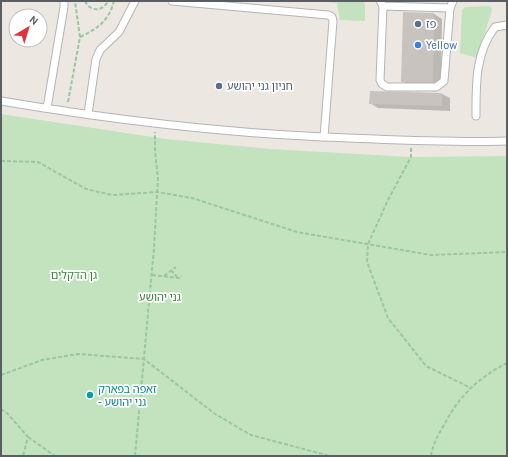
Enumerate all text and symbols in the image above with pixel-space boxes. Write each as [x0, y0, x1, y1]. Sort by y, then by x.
north arrow [8, 8, 48, 48]
text: N [27, 13, 41, 28]
place label: פז [426, 18, 437, 31]
marker: פז [413, 19, 423, 29]
place label: Yellow [426, 39, 457, 52]
marker: Yellow [413, 40, 423, 50]
place label: חניון גני יהושע [227, 80, 293, 93]
marker: חניון גני יהושע [214, 81, 224, 91]
park label: גן הדקלים [51, 269, 97, 282]
park label: גני יהושע [139, 291, 181, 304]
place label: זאפה בפארק - גני יהושע [98, 383, 157, 409]
marker: זאפה בפארק - גני יהושע [85, 390, 95, 400]

